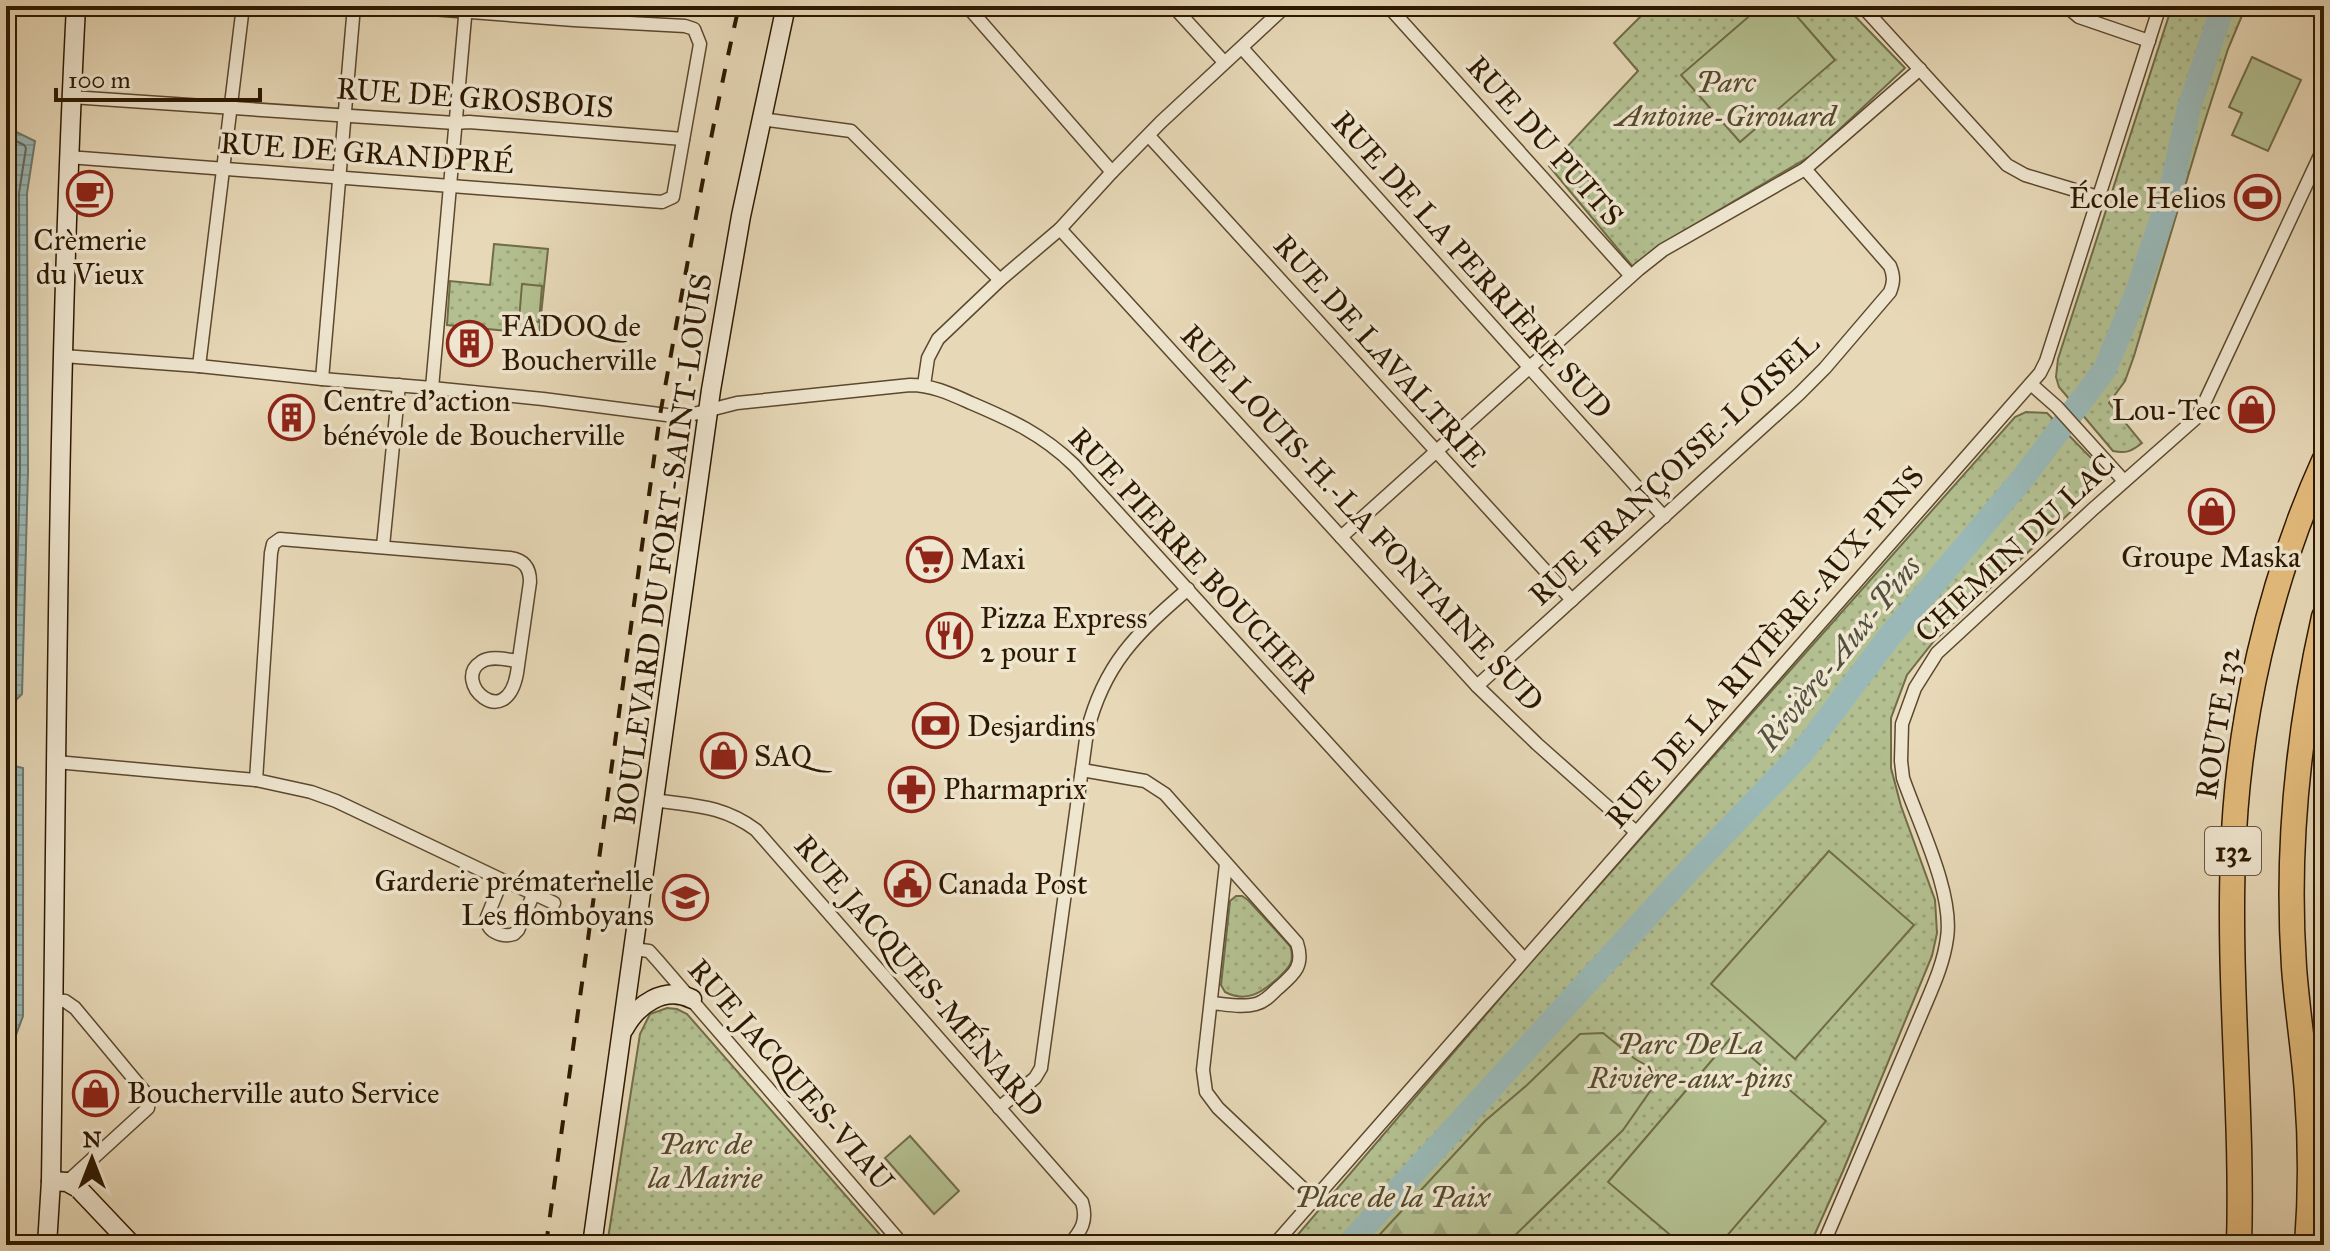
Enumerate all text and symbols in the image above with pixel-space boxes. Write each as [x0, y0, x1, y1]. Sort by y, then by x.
street label: RUE DU PUITS [1459, 48, 1631, 234]
scale bar [56, 52, 260, 102]
park label: Parc Antoine-Girouard [1613, 64, 1839, 134]
text: 100 m [68, 65, 131, 95]
street label: RUE DE GROSBOIS [335, 70, 615, 126]
street label: RUE DE LA PERRIÈRE SUD [1324, 103, 1620, 426]
street label: RUE DE GRANDPRÉ [219, 124, 515, 181]
cafe icon: Crèmerie du Vieux [66, 170, 114, 218]
sports icon: École Helios [2233, 174, 2281, 222]
place label: École Helios [2069, 179, 2226, 216]
place label: Crèmerie du Vieux [33, 222, 147, 292]
street label: RUE DE LAVALTRIE [1266, 227, 1494, 475]
street label: BOULEVARD DU FORT-SAINT-LOUIS [606, 271, 720, 827]
place label: FADOQ de Boucherville [501, 308, 657, 378]
street label: RUE LOUIS-H.-LA FONTAINE SUD [1173, 317, 1551, 719]
building icon: FADOQ de Boucherville [446, 319, 494, 367]
street label: RUE FRANÇOISE-LOISEL [1522, 325, 1826, 613]
place label: Centre d'action bénévole de Boucherville [323, 383, 625, 453]
shop icon: Lou-Tec [2228, 386, 2276, 434]
place label: Lou-Tec [2112, 392, 2221, 428]
building icon: Centre d'action bénévole de Boucherville [268, 394, 316, 442]
street label: RUE PIERRE BOUCHER [1061, 420, 1326, 700]
street label: CHEMIN DU LAC [1908, 446, 2122, 650]
street label: RUE DE LA RIVIÈRE-AUX-PINS [1597, 458, 1932, 835]
shop icon: Groupe Maska [2187, 487, 2235, 535]
supermarket icon: Maxi [905, 535, 953, 583]
place label: Groupe Maska [2121, 539, 2301, 575]
place label: Maxi [960, 541, 1025, 577]
water label: Rivière-Aux-Pins [1748, 547, 1930, 759]
place label: Pizza Express 2 pour 1 [980, 600, 1147, 670]
restaurant icon: Pizza Express 2 pour 1 [925, 611, 973, 659]
street label: ROUTE 132 [2188, 644, 2248, 802]
bank icon: Desjardins [912, 702, 960, 750]
place label: Desjardins [967, 708, 1096, 744]
shop icon: SAQ [699, 732, 747, 780]
place label: SAQ [754, 738, 833, 774]
pharmacy icon: Pharmaprix [888, 765, 936, 813]
place label: Pharmaprix [943, 771, 1086, 807]
street label: RUE JACQUES-MÉNARD [787, 827, 1052, 1124]
road number: 132 [2205, 827, 2261, 875]
public building icon: Canada Post [883, 860, 931, 908]
place label: Garderie prématernelle Les flomboyans [374, 863, 654, 933]
place label: Canada Post [938, 866, 1088, 902]
school or university icon: Garderie prématernelle Les flomboyans [661, 874, 709, 922]
street label: RUE JACQUES-VIAU [680, 952, 902, 1199]
park label: Parc De La Rivière-aux-pins [1587, 1026, 1793, 1097]
shop icon: Boucherville auto Service [72, 1069, 120, 1117]
place label: Boucherville auto Service [127, 1075, 440, 1111]
north arrow [52, 1119, 132, 1199]
text: N [83, 1126, 102, 1153]
park label: Parc de la Mairie [647, 1126, 763, 1196]
park label: Place de la Paix [1294, 1179, 1491, 1215]

